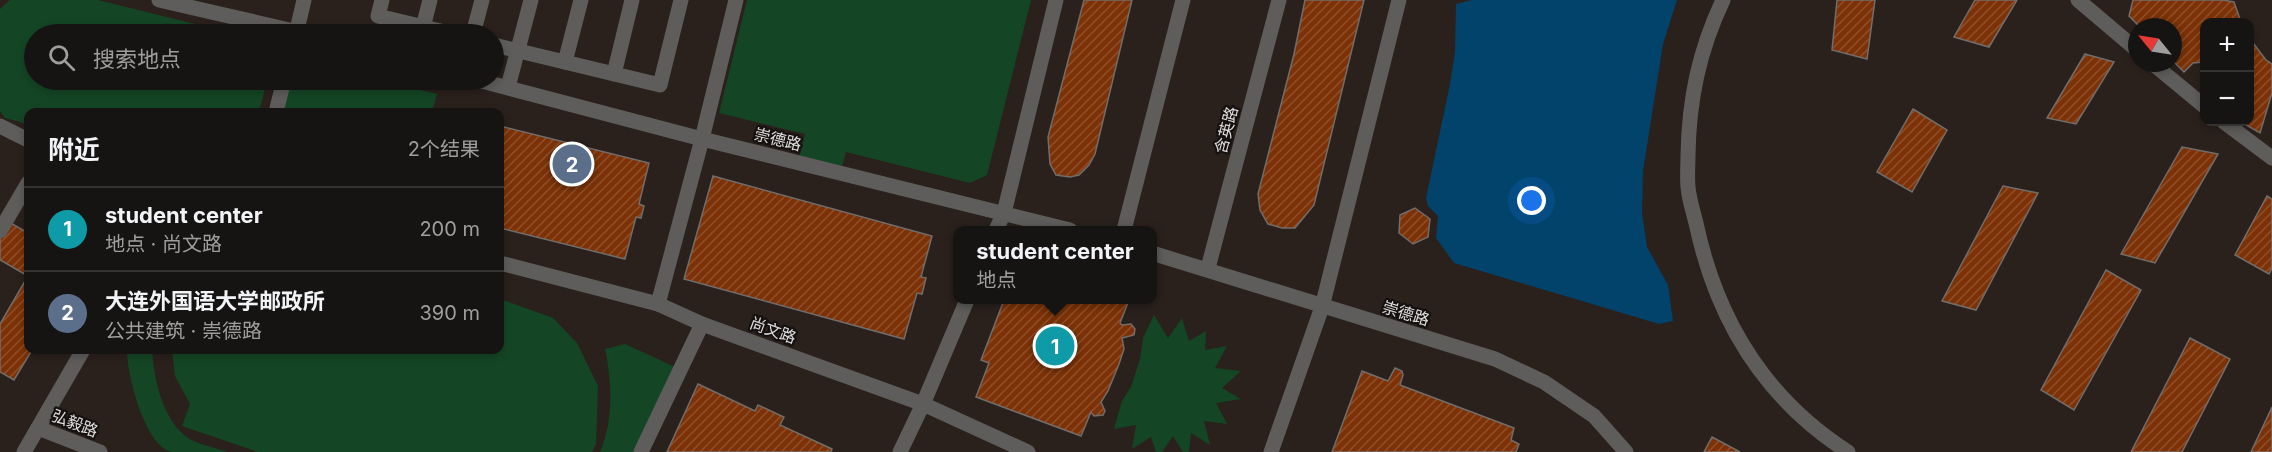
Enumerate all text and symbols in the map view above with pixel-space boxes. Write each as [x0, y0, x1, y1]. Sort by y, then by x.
north arrow [2128, 18, 2182, 72]
map controls [2200, 18, 2254, 126]
button: + [2200, 18, 2254, 72]
search box [24, 24, 504, 90]
icon: search [45, 41, 78, 74]
text: 搜索地点 [93, 46, 181, 72]
button: − [2200, 72, 2254, 126]
street label: 含英路 [1210, 104, 1242, 156]
street label: 崇德路 [752, 123, 804, 155]
text: 附近 [48, 134, 100, 165]
text: 2个结果 [408, 137, 480, 161]
pin: 2 [552, 142, 592, 186]
your location [1517, 186, 1546, 215]
text: student center [105, 202, 263, 228]
text: 1 [63, 217, 72, 241]
text: 200 m [419, 217, 480, 241]
popup [953, 226, 1157, 304]
text: 地点 · 尚文路 [105, 232, 222, 256]
text: student center [976, 238, 1134, 264]
text: 地点 [976, 268, 1016, 292]
text: 大连外国语大学邮政所 [105, 288, 325, 314]
street label: 崇德路 [1380, 296, 1432, 330]
text: 2 [61, 301, 74, 325]
text: 390 m [419, 301, 480, 325]
street label: 尚文路 [747, 312, 799, 348]
text: 公共建筑 · 崇德路 [105, 319, 262, 343]
pin: 1 [1036, 324, 1074, 368]
street label: 弘毅路 [49, 405, 101, 441]

